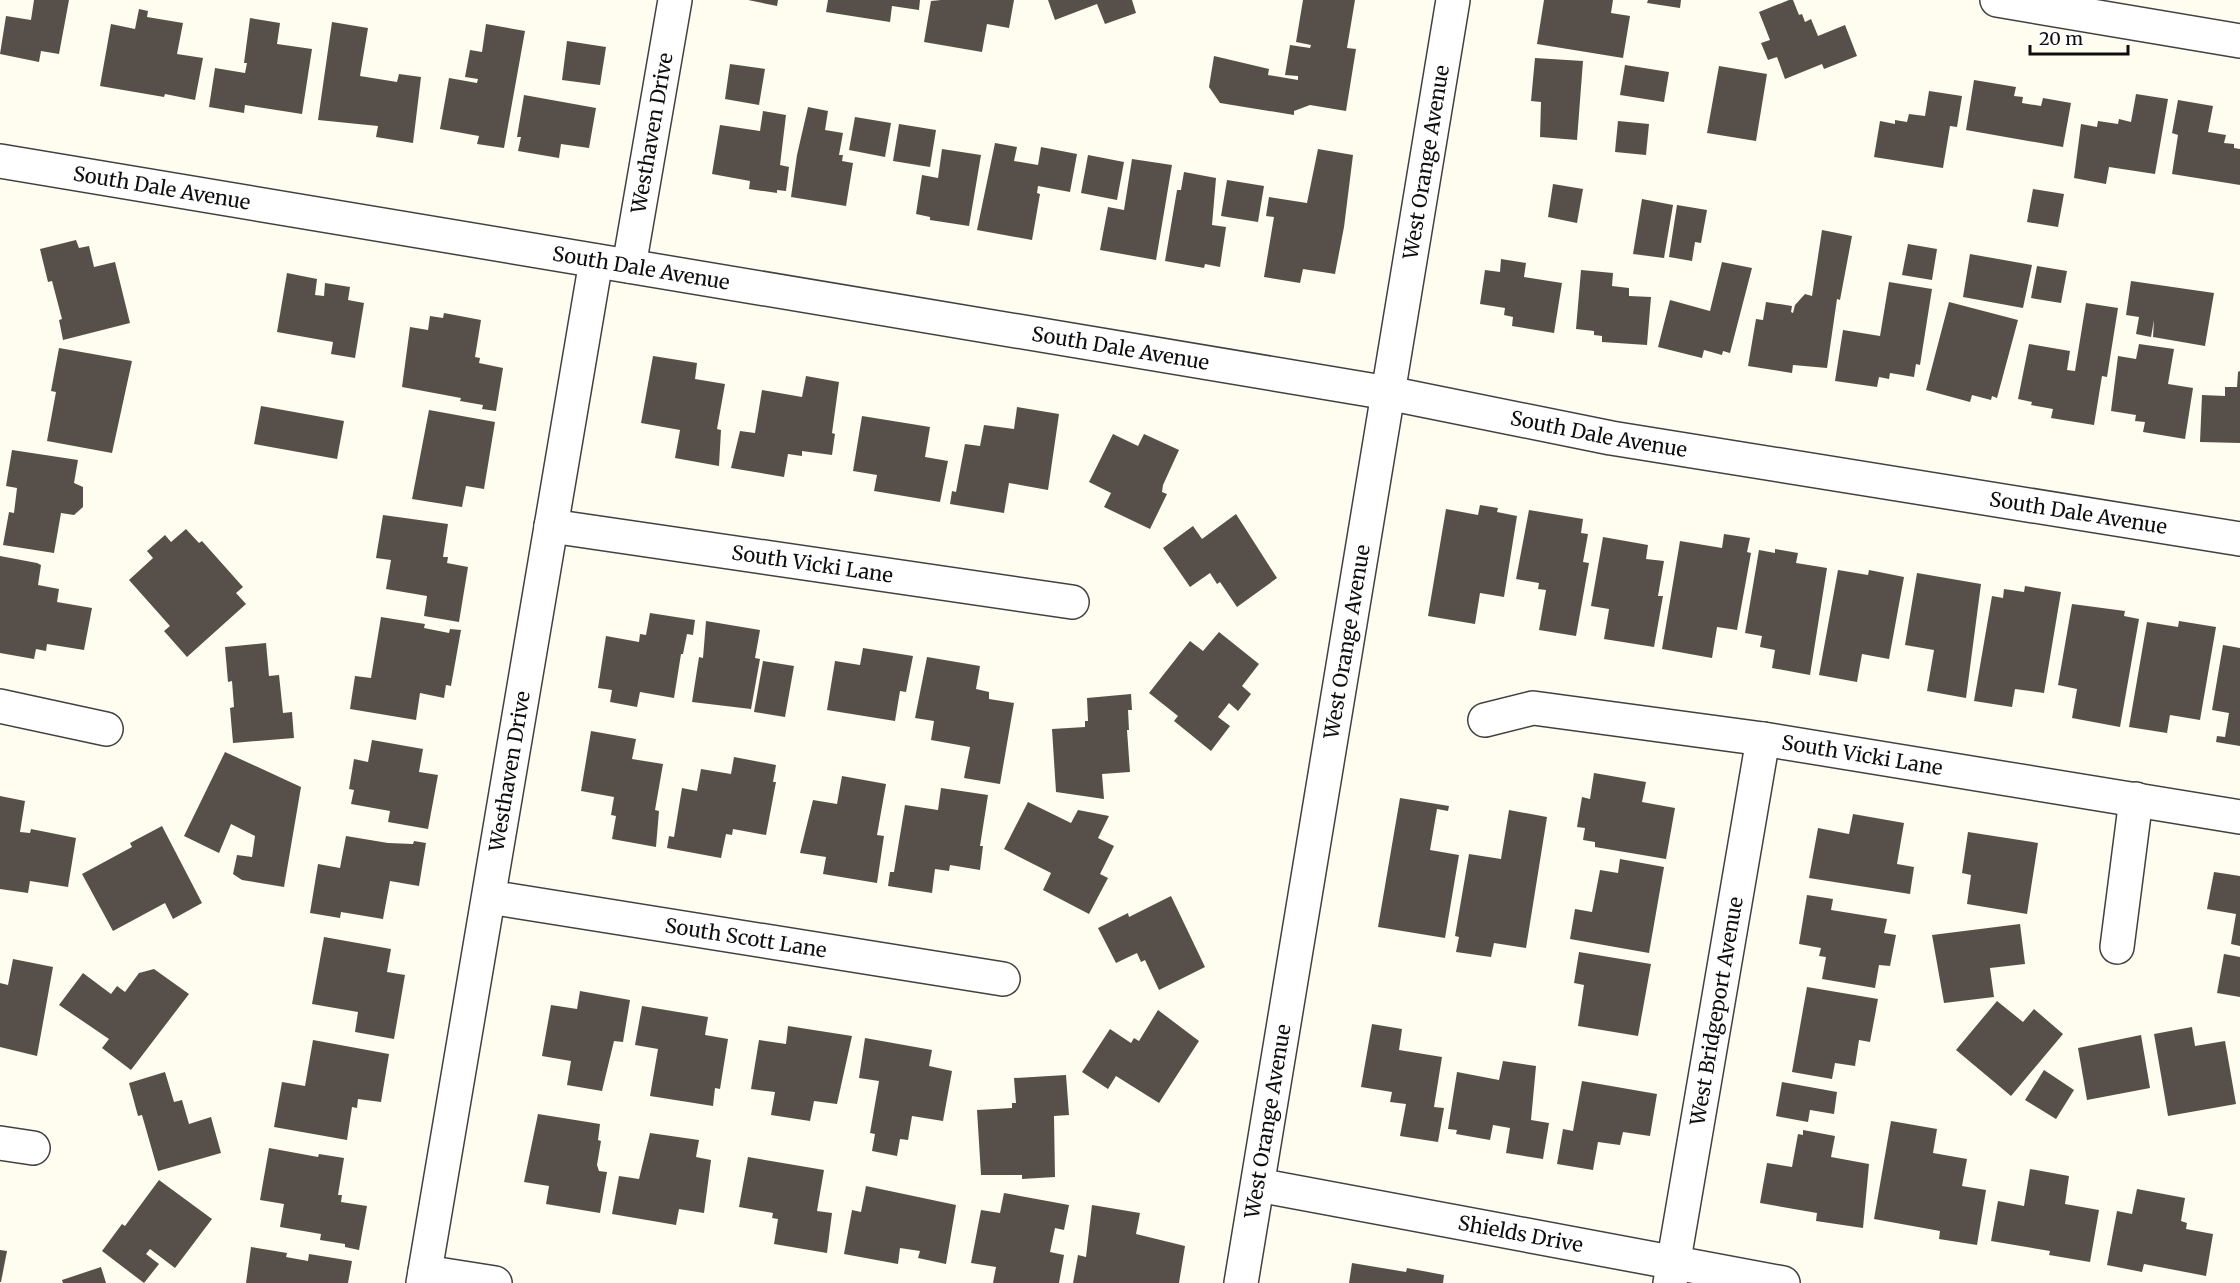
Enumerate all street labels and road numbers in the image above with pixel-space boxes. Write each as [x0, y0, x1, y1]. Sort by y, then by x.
street label: Westhaven Drive [625, 51, 678, 216]
street label: West Orange Avenue [1397, 63, 1454, 262]
street label: South Dale Avenue [71, 160, 252, 215]
street label: South Dale Avenue [551, 241, 732, 295]
street label: South Dale Avenue [1030, 321, 1211, 375]
street label: South Dale Avenue [1508, 405, 1689, 462]
street label: South Dale Avenue [1988, 486, 2169, 539]
street label: South Vicki Lane [730, 539, 895, 588]
street label: West Orange Avenue [1318, 543, 1375, 742]
street label: Westhaven Drive [483, 689, 535, 854]
street label: South Vicki Lane [1780, 729, 1945, 780]
street label: West Bridgeport Avenue [1684, 895, 1748, 1128]
street label: South Scott Lane [663, 912, 829, 963]
street label: West Orange Avenue [1239, 1022, 1296, 1221]
street label: Shields Drive [1456, 1210, 1585, 1257]

